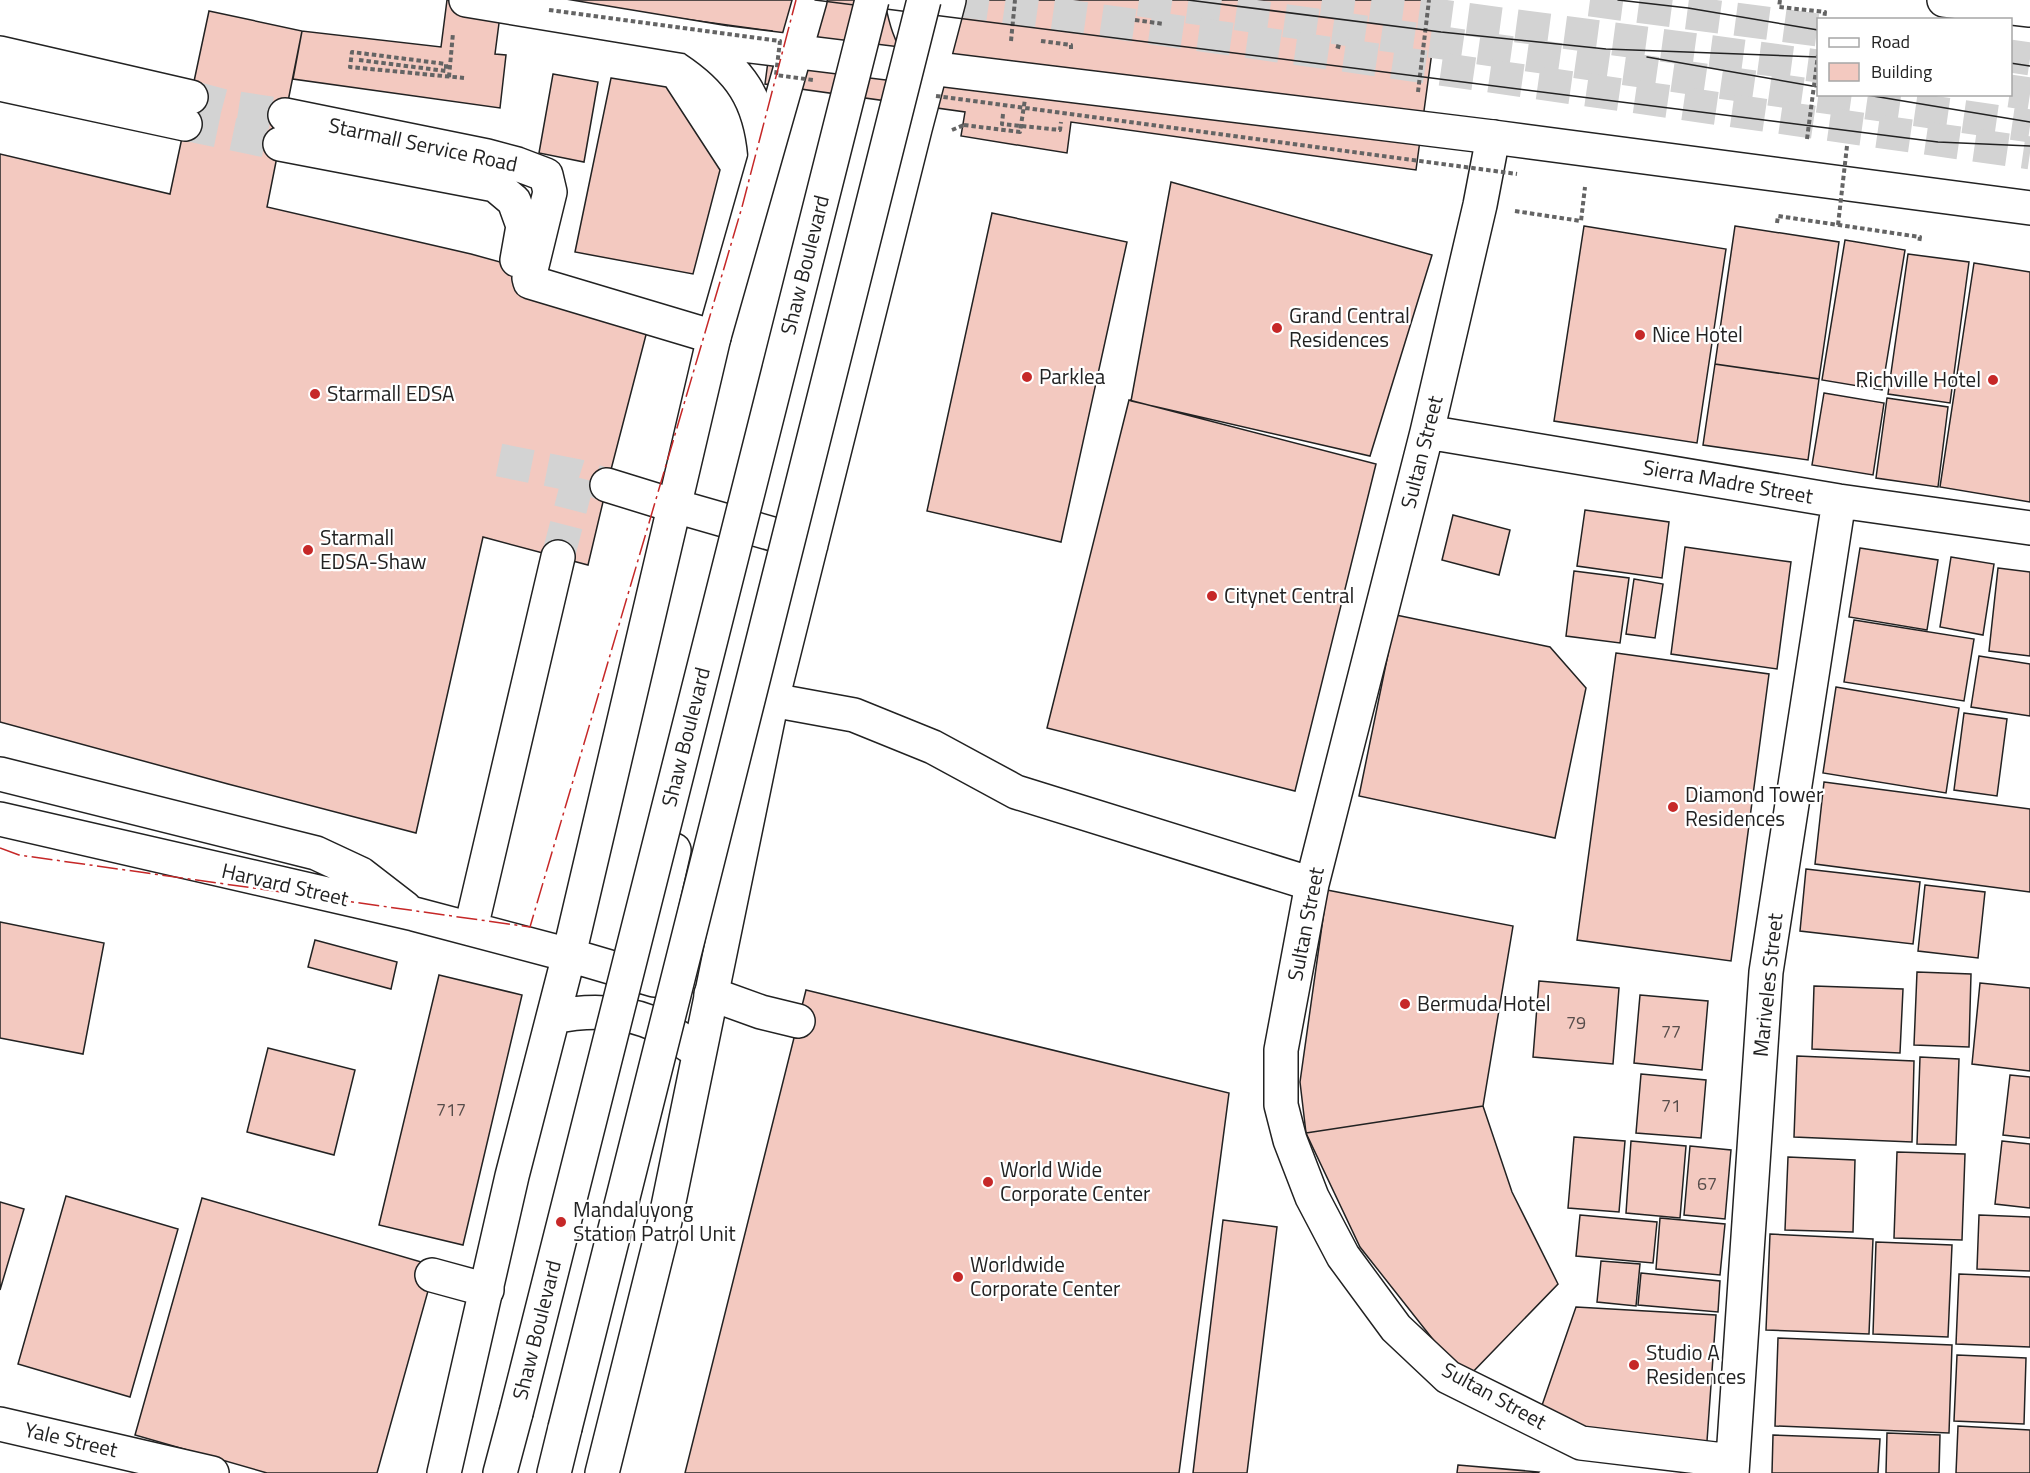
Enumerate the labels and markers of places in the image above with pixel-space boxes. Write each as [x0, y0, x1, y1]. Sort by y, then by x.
place label: Grand Central Residences [1289, 299, 1410, 355]
place label: Nice Hotel [1652, 318, 1743, 350]
marker: Grand Central Residences [1270, 321, 1284, 335]
marker: Nice Hotel [1633, 328, 1647, 342]
place label: Parklea [1039, 360, 1106, 392]
place label: Richville Hotel [1856, 363, 1981, 395]
marker: Parklea [1020, 370, 1034, 384]
marker: Richville Hotel [1986, 373, 2000, 387]
place label: Starmall EDSA [327, 377, 455, 409]
marker: Starmall EDSA [308, 387, 322, 401]
place label: Starmall EDSA-Shaw [320, 521, 426, 577]
marker: Starmall EDSA-Shaw [301, 543, 315, 557]
place label: Citynet Central [1224, 579, 1354, 611]
marker: Citynet Central [1205, 589, 1219, 603]
place label: Diamond Tower Residences [1685, 778, 1823, 834]
marker: Diamond Tower Residences [1666, 800, 1680, 814]
place label: Bermuda Hotel [1417, 987, 1551, 1019]
marker: Bermuda Hotel [1398, 997, 1412, 1011]
place label: World Wide Corporate Center [1000, 1153, 1150, 1209]
marker: World Wide Corporate Center [981, 1175, 995, 1189]
place label: Mandaluyong Station Patrol Unit [573, 1193, 736, 1249]
marker: Mandaluyong Station Patrol Unit [554, 1215, 568, 1229]
place label: Worldwide Corporate Center [970, 1248, 1120, 1304]
marker: Worldwide Corporate Center [951, 1270, 965, 1284]
place label: Studio A Residences [1646, 1336, 1746, 1392]
marker: Studio A Residences [1627, 1358, 1641, 1372]

